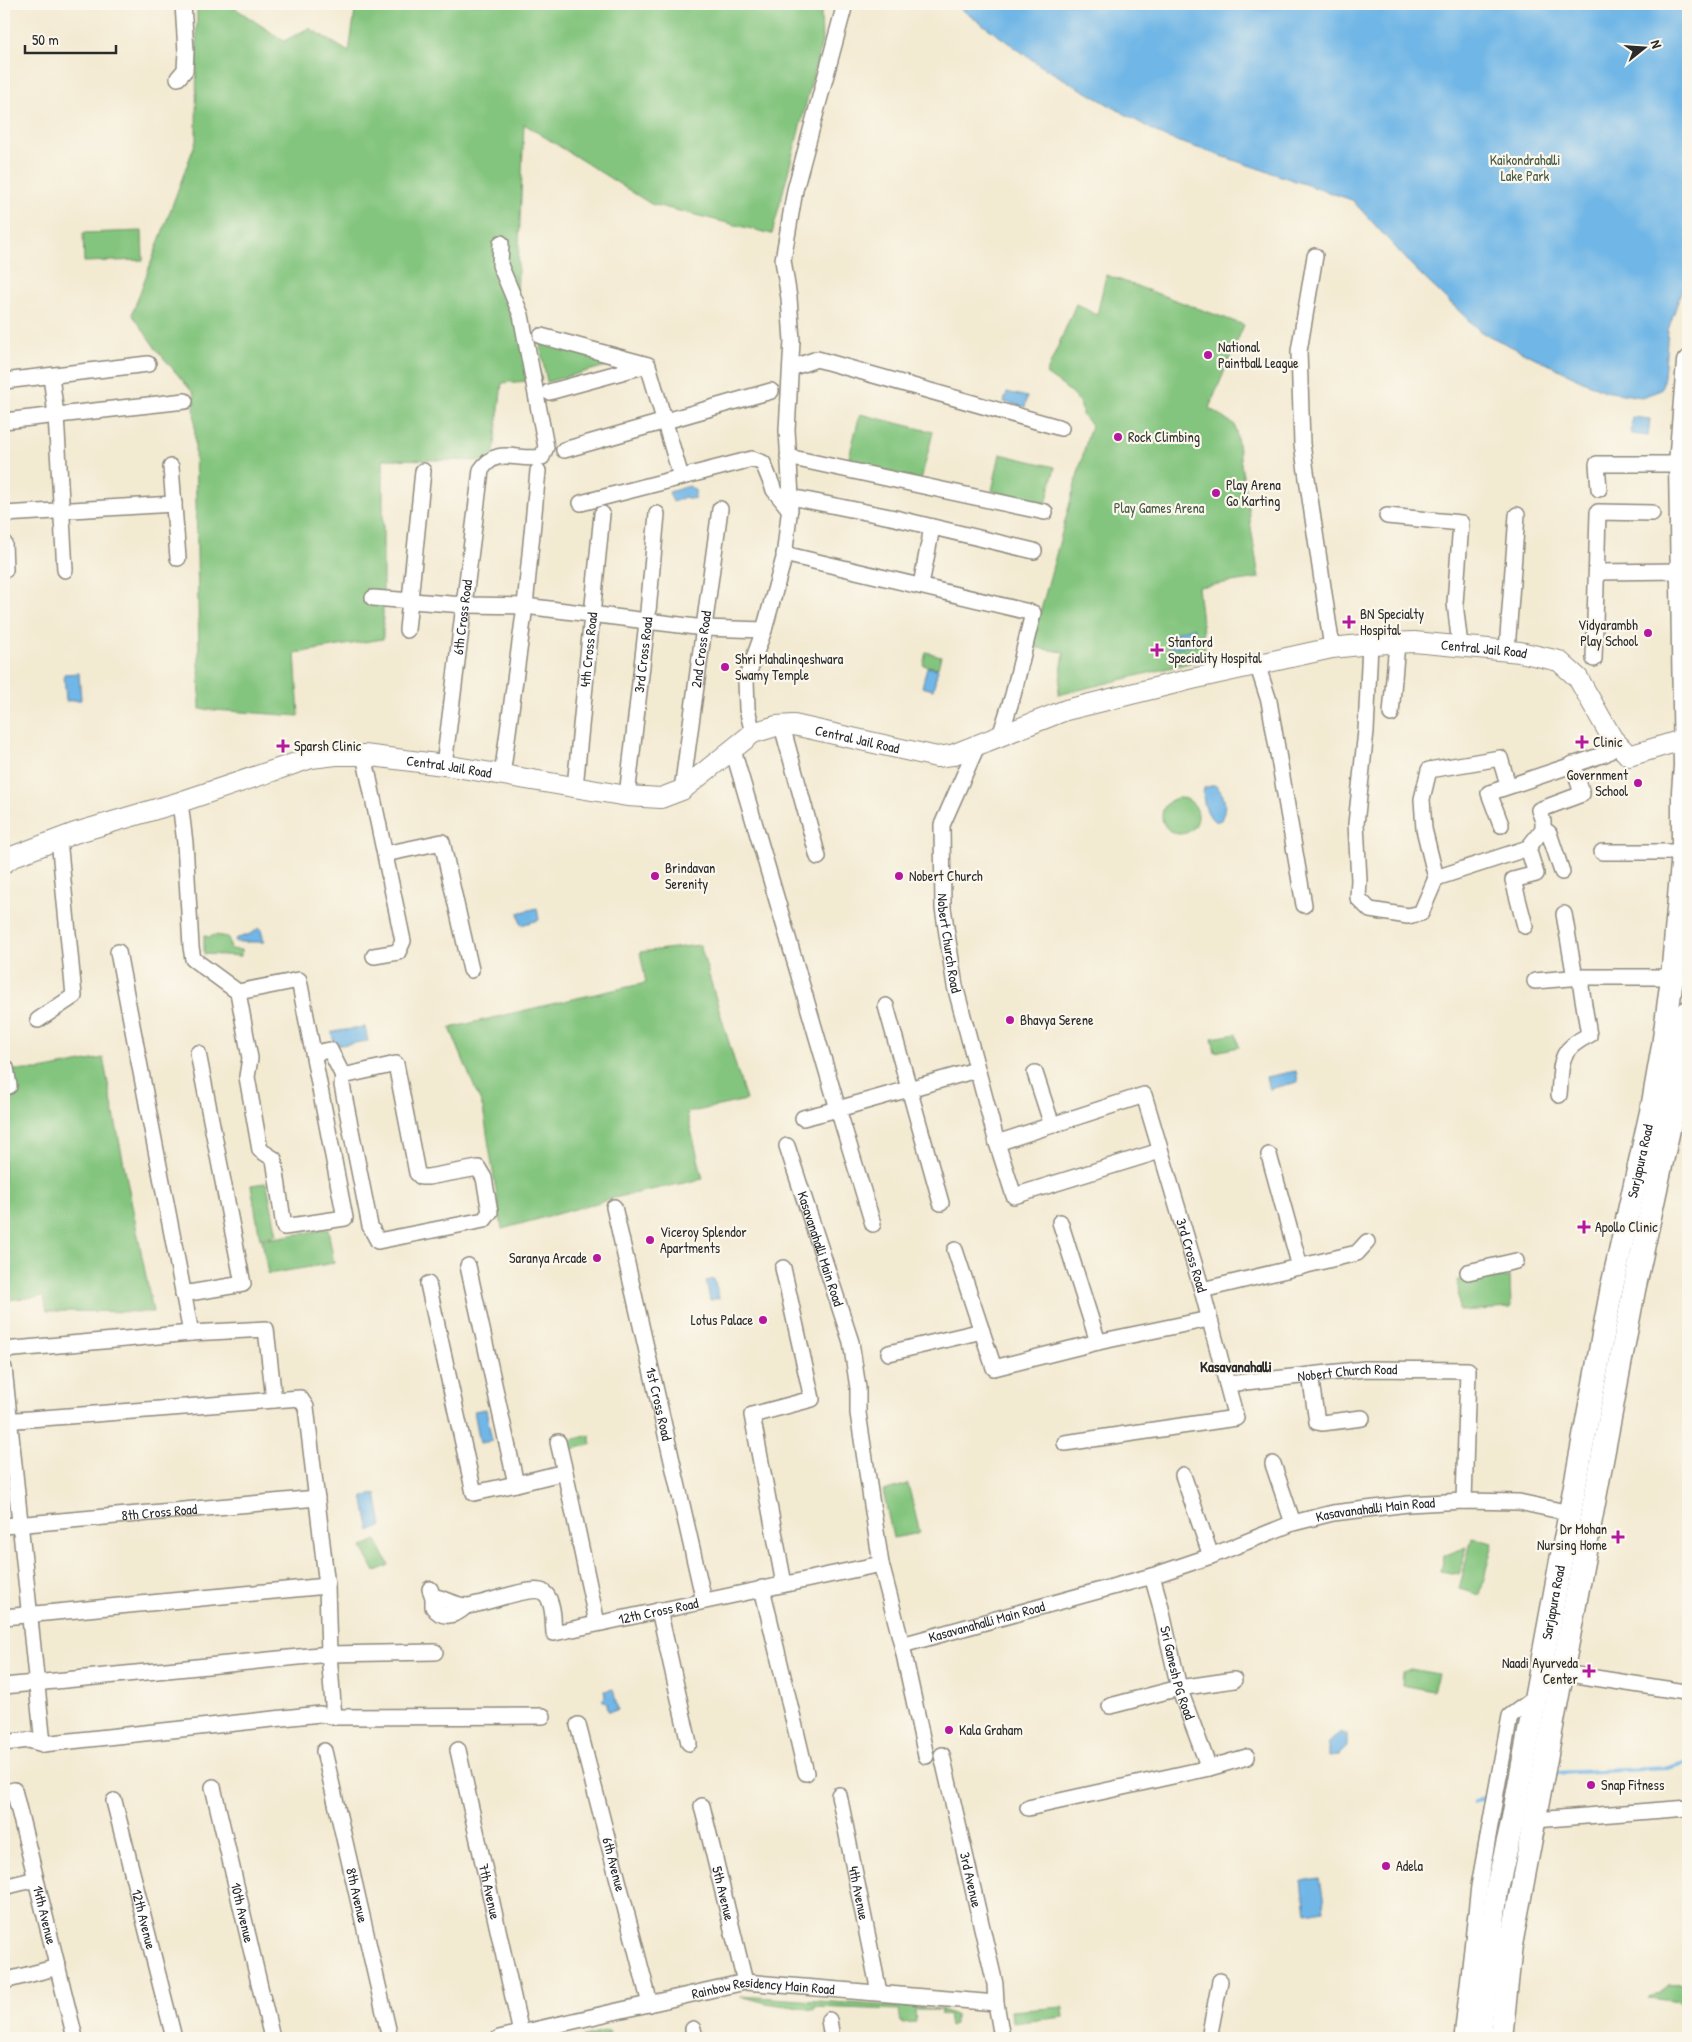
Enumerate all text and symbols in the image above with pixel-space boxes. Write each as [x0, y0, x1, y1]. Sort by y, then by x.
scale bar [25, 22, 116, 54]
north arrow [1620, 22, 1670, 72]
text: 50 m [32, 29, 59, 50]
text: N [1647, 38, 1667, 51]
park label: Kaikondrahalli Lake Park [1490, 150, 1560, 185]
place label: National Paintball League [1218, 337, 1299, 373]
marker: National Paintball League [1202, 349, 1214, 361]
place label: Rock Climbing [1128, 427, 1200, 447]
marker: Rock Climbing [1112, 431, 1124, 443]
place label: Play Arena Go Karting [1226, 475, 1281, 511]
marker: Play Arena Go Karting [1210, 487, 1222, 499]
park label: Play Games Arena [1114, 498, 1205, 518]
street label: 6th Cross Road [448, 578, 476, 656]
place label: BN Specialty Hospital [1360, 604, 1424, 640]
street label: 2nd Cross Road [686, 609, 715, 689]
street label: 4th Cross Road [575, 611, 601, 688]
marker: BN Specialty Hospital [1342, 615, 1356, 629]
place label: Vidyarambh Play School [1578, 615, 1638, 651]
street label: 3rd Cross Road [629, 616, 656, 694]
marker: Vidyarambh Play School [1642, 627, 1654, 639]
place label: Stanford Speciality Hospital [1168, 632, 1262, 668]
street label: Central Jail Road [1440, 635, 1529, 662]
marker: Stanford Speciality Hospital [1150, 643, 1164, 657]
place label: Shri Mahalingeshwara Swamy Temple [735, 649, 844, 685]
marker: Shri Mahalingeshwara Swamy Temple [719, 661, 731, 673]
street label: Central Jail Road [813, 720, 902, 757]
place label: Clinic [1593, 732, 1623, 751]
marker: Clinic [1575, 735, 1589, 749]
place label: Sparsh Clinic [294, 736, 362, 756]
marker: Sparsh Clinic [276, 739, 290, 753]
street label: Central Jail Road [405, 750, 494, 782]
place label: Government School [1567, 765, 1628, 800]
marker: Government School [1632, 777, 1644, 789]
place label: Brindavan Serenity [665, 858, 715, 894]
place label: Nobert Church [909, 866, 983, 885]
marker: Brindavan Serenity [649, 870, 661, 882]
marker: Nobert Church [893, 870, 905, 882]
street label: Nobert Church Road [934, 893, 967, 995]
place label: Bhavya Serene [1020, 1010, 1094, 1030]
marker: Bhavya Serene [1004, 1014, 1016, 1026]
street label: Sarjapura Road [1622, 1122, 1657, 1200]
street label: Kasavanahalli Main Road [793, 1189, 849, 1309]
street label: 3rd Cross Road [1172, 1216, 1212, 1295]
place label: Apollo Clinic [1595, 1217, 1658, 1237]
marker: Apollo Clinic [1577, 1220, 1591, 1234]
place label: Viceroy Splendor Apartments [660, 1222, 747, 1258]
marker: Viceroy Splendor Apartments [644, 1234, 656, 1246]
place label: Saranya Arcade [509, 1248, 587, 1268]
marker: Saranya Arcade [591, 1252, 603, 1264]
place label: Lotus Palace [691, 1310, 753, 1329]
marker: Lotus Palace [757, 1314, 769, 1326]
district label: Kasavanahalli [1200, 1356, 1272, 1377]
street label: Nobert Church Road [1296, 1359, 1398, 1385]
street label: 1st Cross Road [642, 1365, 677, 1443]
street label: Kasavanahalli Main Road [1314, 1493, 1436, 1526]
street label: 8th Cross Road [121, 1499, 198, 1524]
place label: Dr Mohan Nursing Home [1537, 1519, 1607, 1555]
marker: Dr Mohan Nursing Home [1611, 1530, 1625, 1544]
street label: Sarjapura Road [1536, 1563, 1569, 1641]
street label: 12th Cross Road [617, 1593, 701, 1628]
street label: Kasavanahalli Main Road [926, 1596, 1047, 1646]
street label: Sri Ganesh PG Road [1156, 1624, 1200, 1723]
place label: Naadi Ayurveda Center [1502, 1653, 1579, 1688]
marker: Naadi Ayurveda Center [1582, 1664, 1596, 1678]
place label: Kala Graham [959, 1720, 1023, 1739]
marker: Kala Graham [943, 1724, 955, 1736]
place label: Snap Fitness [1601, 1775, 1664, 1795]
marker: Snap Fitness [1585, 1779, 1597, 1791]
street label: 6th Avenue [598, 1835, 631, 1894]
street label: 3rd Avenue [956, 1850, 987, 1909]
place label: Adela [1396, 1856, 1424, 1875]
marker: Adela [1380, 1860, 1392, 1872]
street label: 7th Avenue [475, 1862, 505, 1921]
street label: 5th Avenue [708, 1864, 740, 1923]
street label: 4th Avenue [845, 1864, 874, 1922]
street label: 8th Avenue [342, 1866, 373, 1925]
street label: 10th Avenue [227, 1881, 259, 1945]
street label: 14th Avenue [29, 1883, 62, 1946]
street label: 12th Avenue [128, 1887, 161, 1952]
street label: Rainbow Residency Main Road [690, 1972, 836, 2003]

